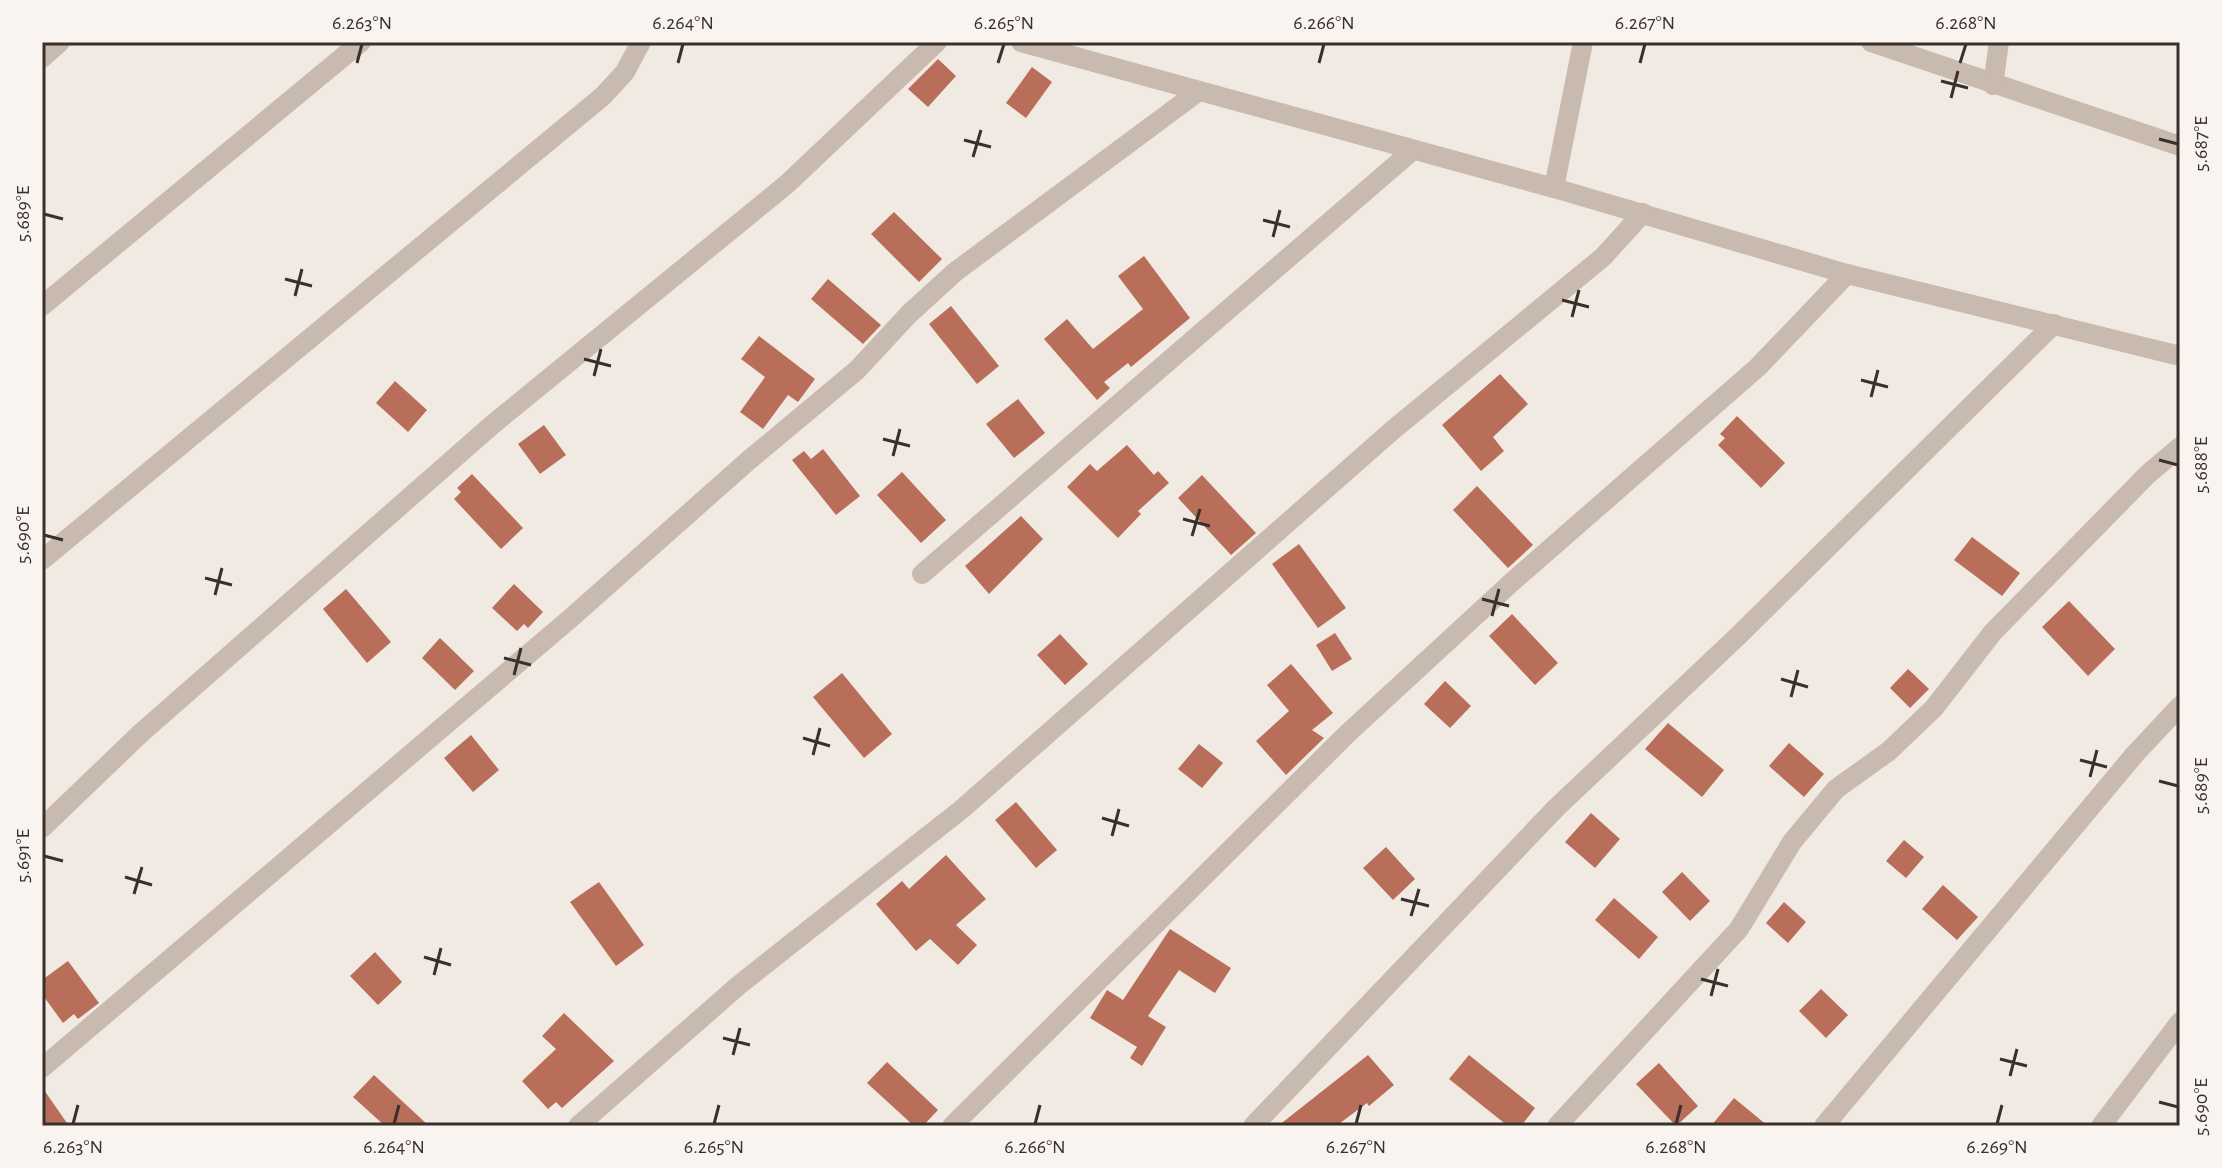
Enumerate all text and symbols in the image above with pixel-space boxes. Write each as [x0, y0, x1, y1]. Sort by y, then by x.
text: 6.263°N [332, 13, 392, 33]
text: 6.264°N [652, 13, 714, 33]
text: 6.265°N [974, 13, 1034, 33]
text: 6.266°N [1293, 13, 1355, 33]
text: 6.267°N [1615, 13, 1675, 33]
text: 6.268°N [1935, 13, 1997, 33]
text: 5.687°E [2191, 116, 2211, 172]
text: 5.689°E [13, 185, 33, 242]
text: 5.688°E [2191, 436, 2211, 493]
text: 5.690°E [13, 506, 33, 564]
text: 5.689°E [2191, 757, 2211, 814]
text: 5.691°E [13, 829, 33, 883]
text: 5.690°E [2191, 1078, 2211, 1136]
text: 6.263°N [43, 1137, 103, 1157]
text: 6.264°N [363, 1137, 425, 1157]
text: 6.265°N [684, 1137, 744, 1157]
text: 6.266°N [1004, 1137, 1066, 1157]
text: 6.267°N [1326, 1137, 1386, 1157]
text: 6.268°N [1645, 1137, 1707, 1157]
text: 6.269°N [1966, 1137, 2028, 1157]

